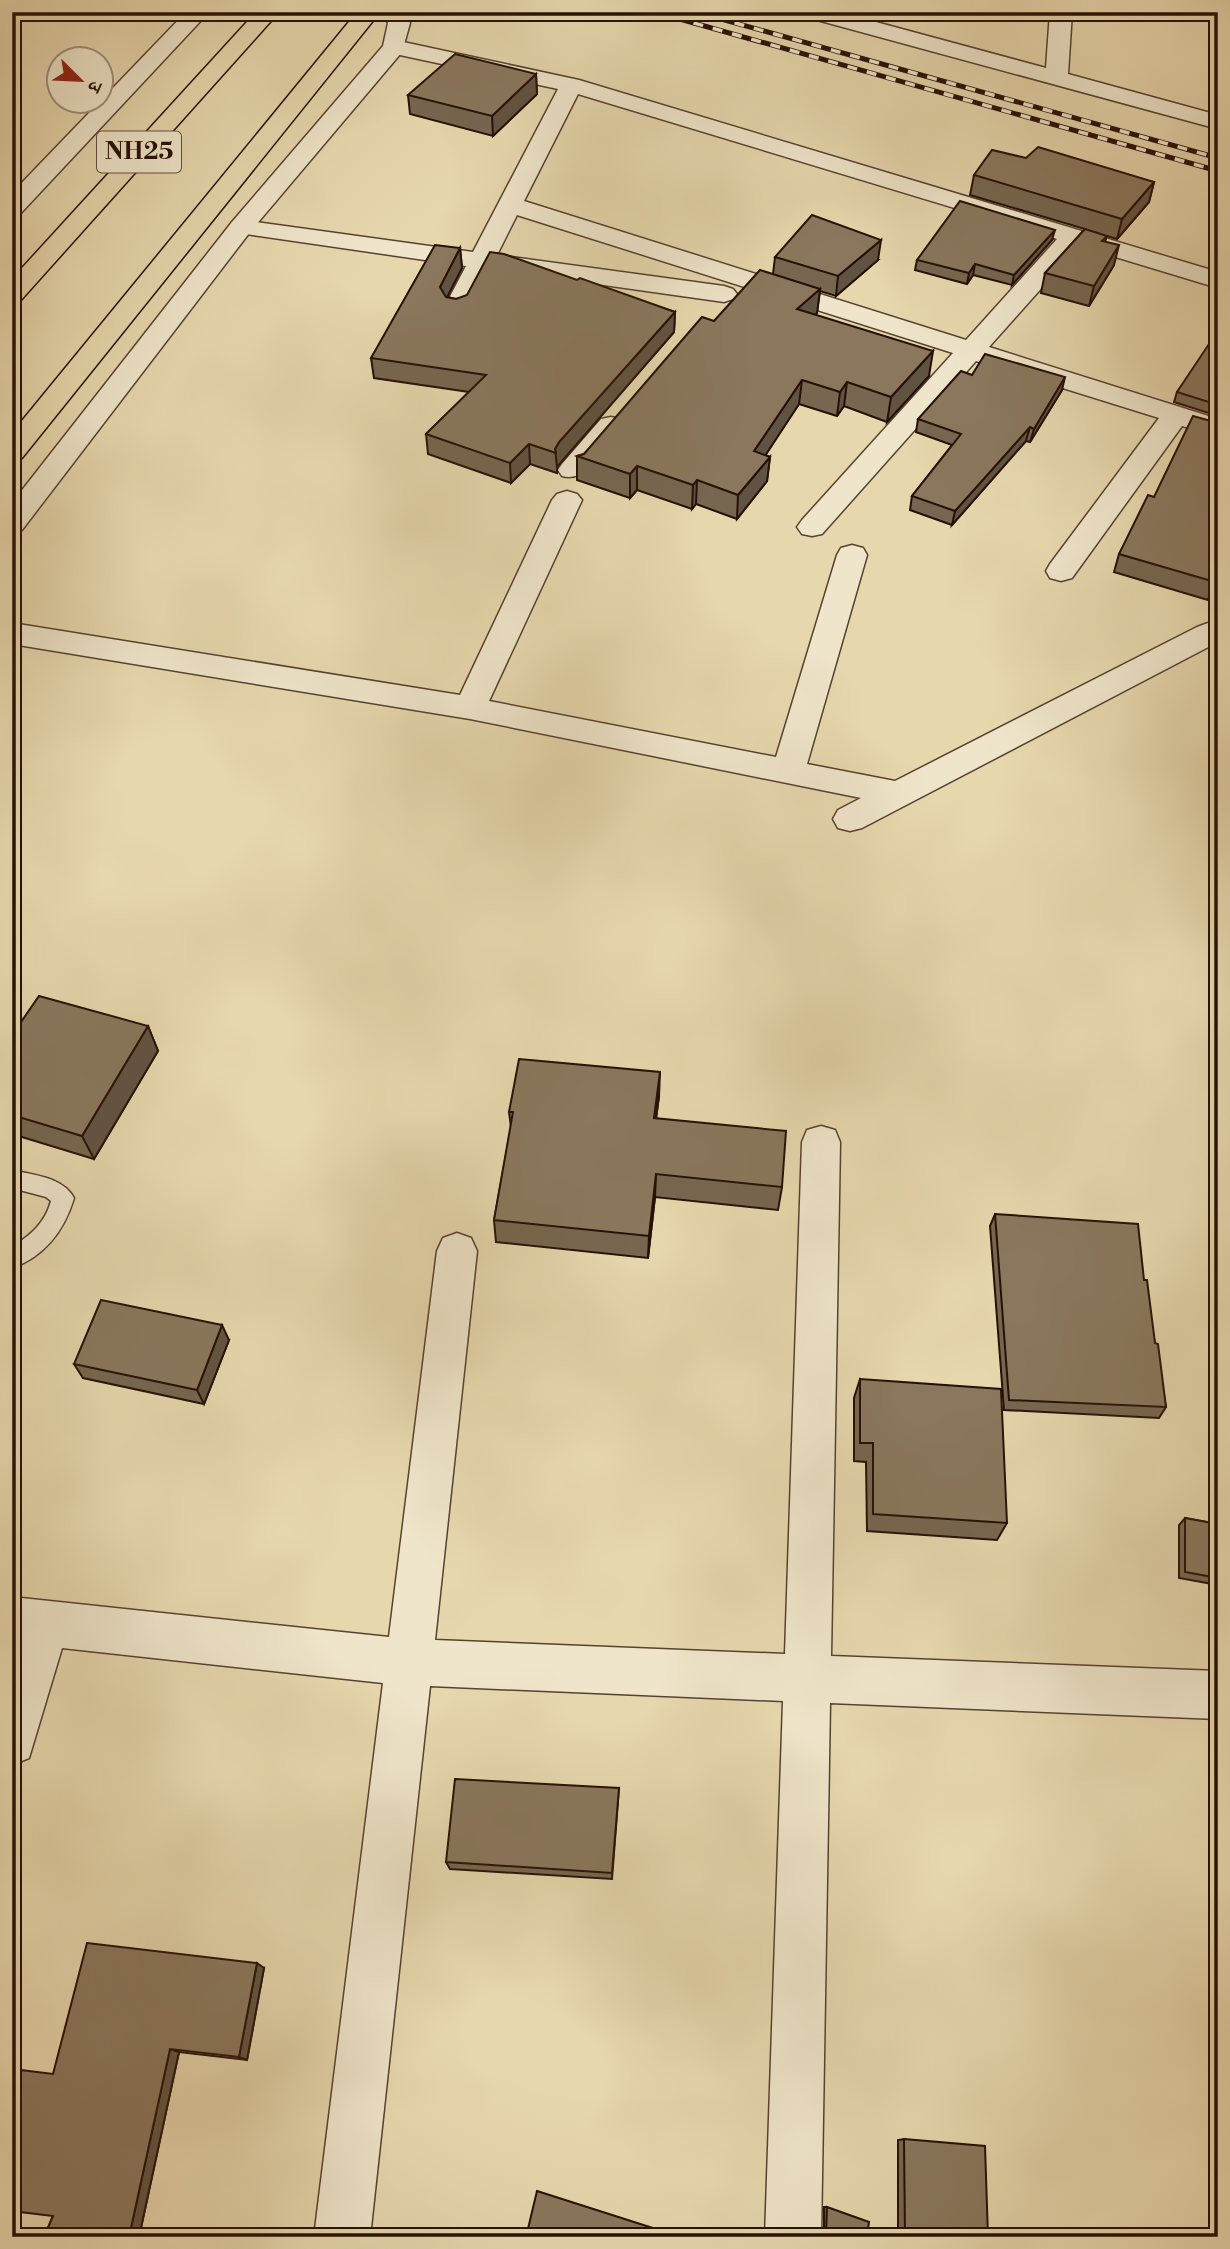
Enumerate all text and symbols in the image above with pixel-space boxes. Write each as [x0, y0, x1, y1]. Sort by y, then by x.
north arrow [46, 46, 116, 116]
text: उ [81, 75, 108, 97]
road number: NH25 [97, 132, 181, 172]

